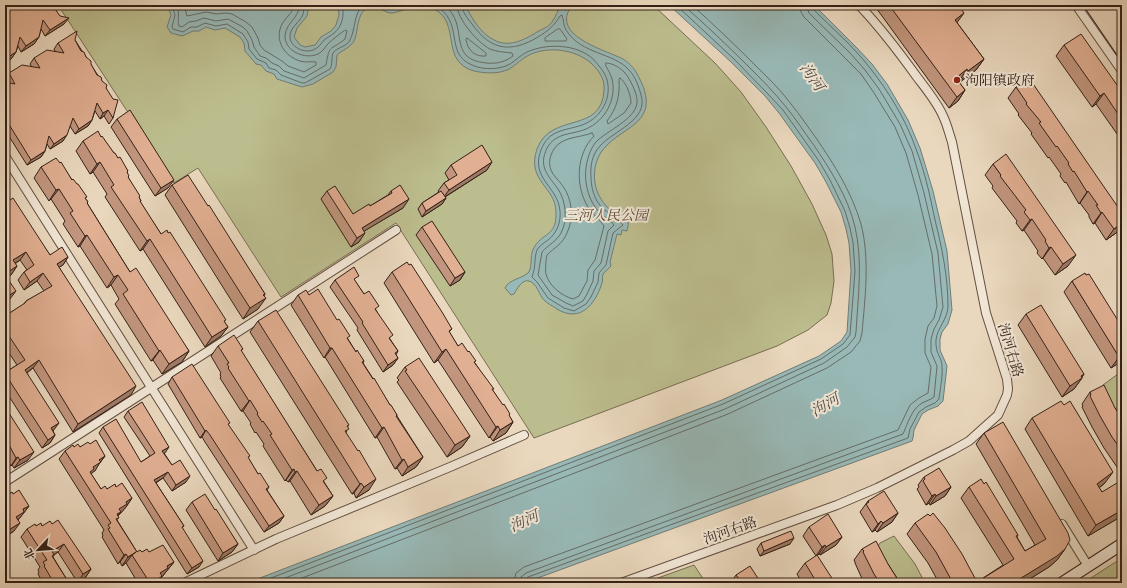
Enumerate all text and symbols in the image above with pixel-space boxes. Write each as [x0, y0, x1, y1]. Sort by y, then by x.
water label: 泃河 [795, 60, 830, 97]
place label: 泃阳镇政府 [965, 72, 1035, 89]
marker: 泃阳镇政府 [952, 75, 962, 85]
park label: 三河人民公园 [564, 207, 650, 224]
street label: 泃河右路 [994, 321, 1027, 379]
water label: 泃河 [808, 388, 846, 421]
water label: 泃河 [507, 505, 545, 536]
street label: 泃河右路 [701, 513, 759, 548]
north arrow [18, 530, 58, 570]
text: 北 [21, 546, 38, 562]

